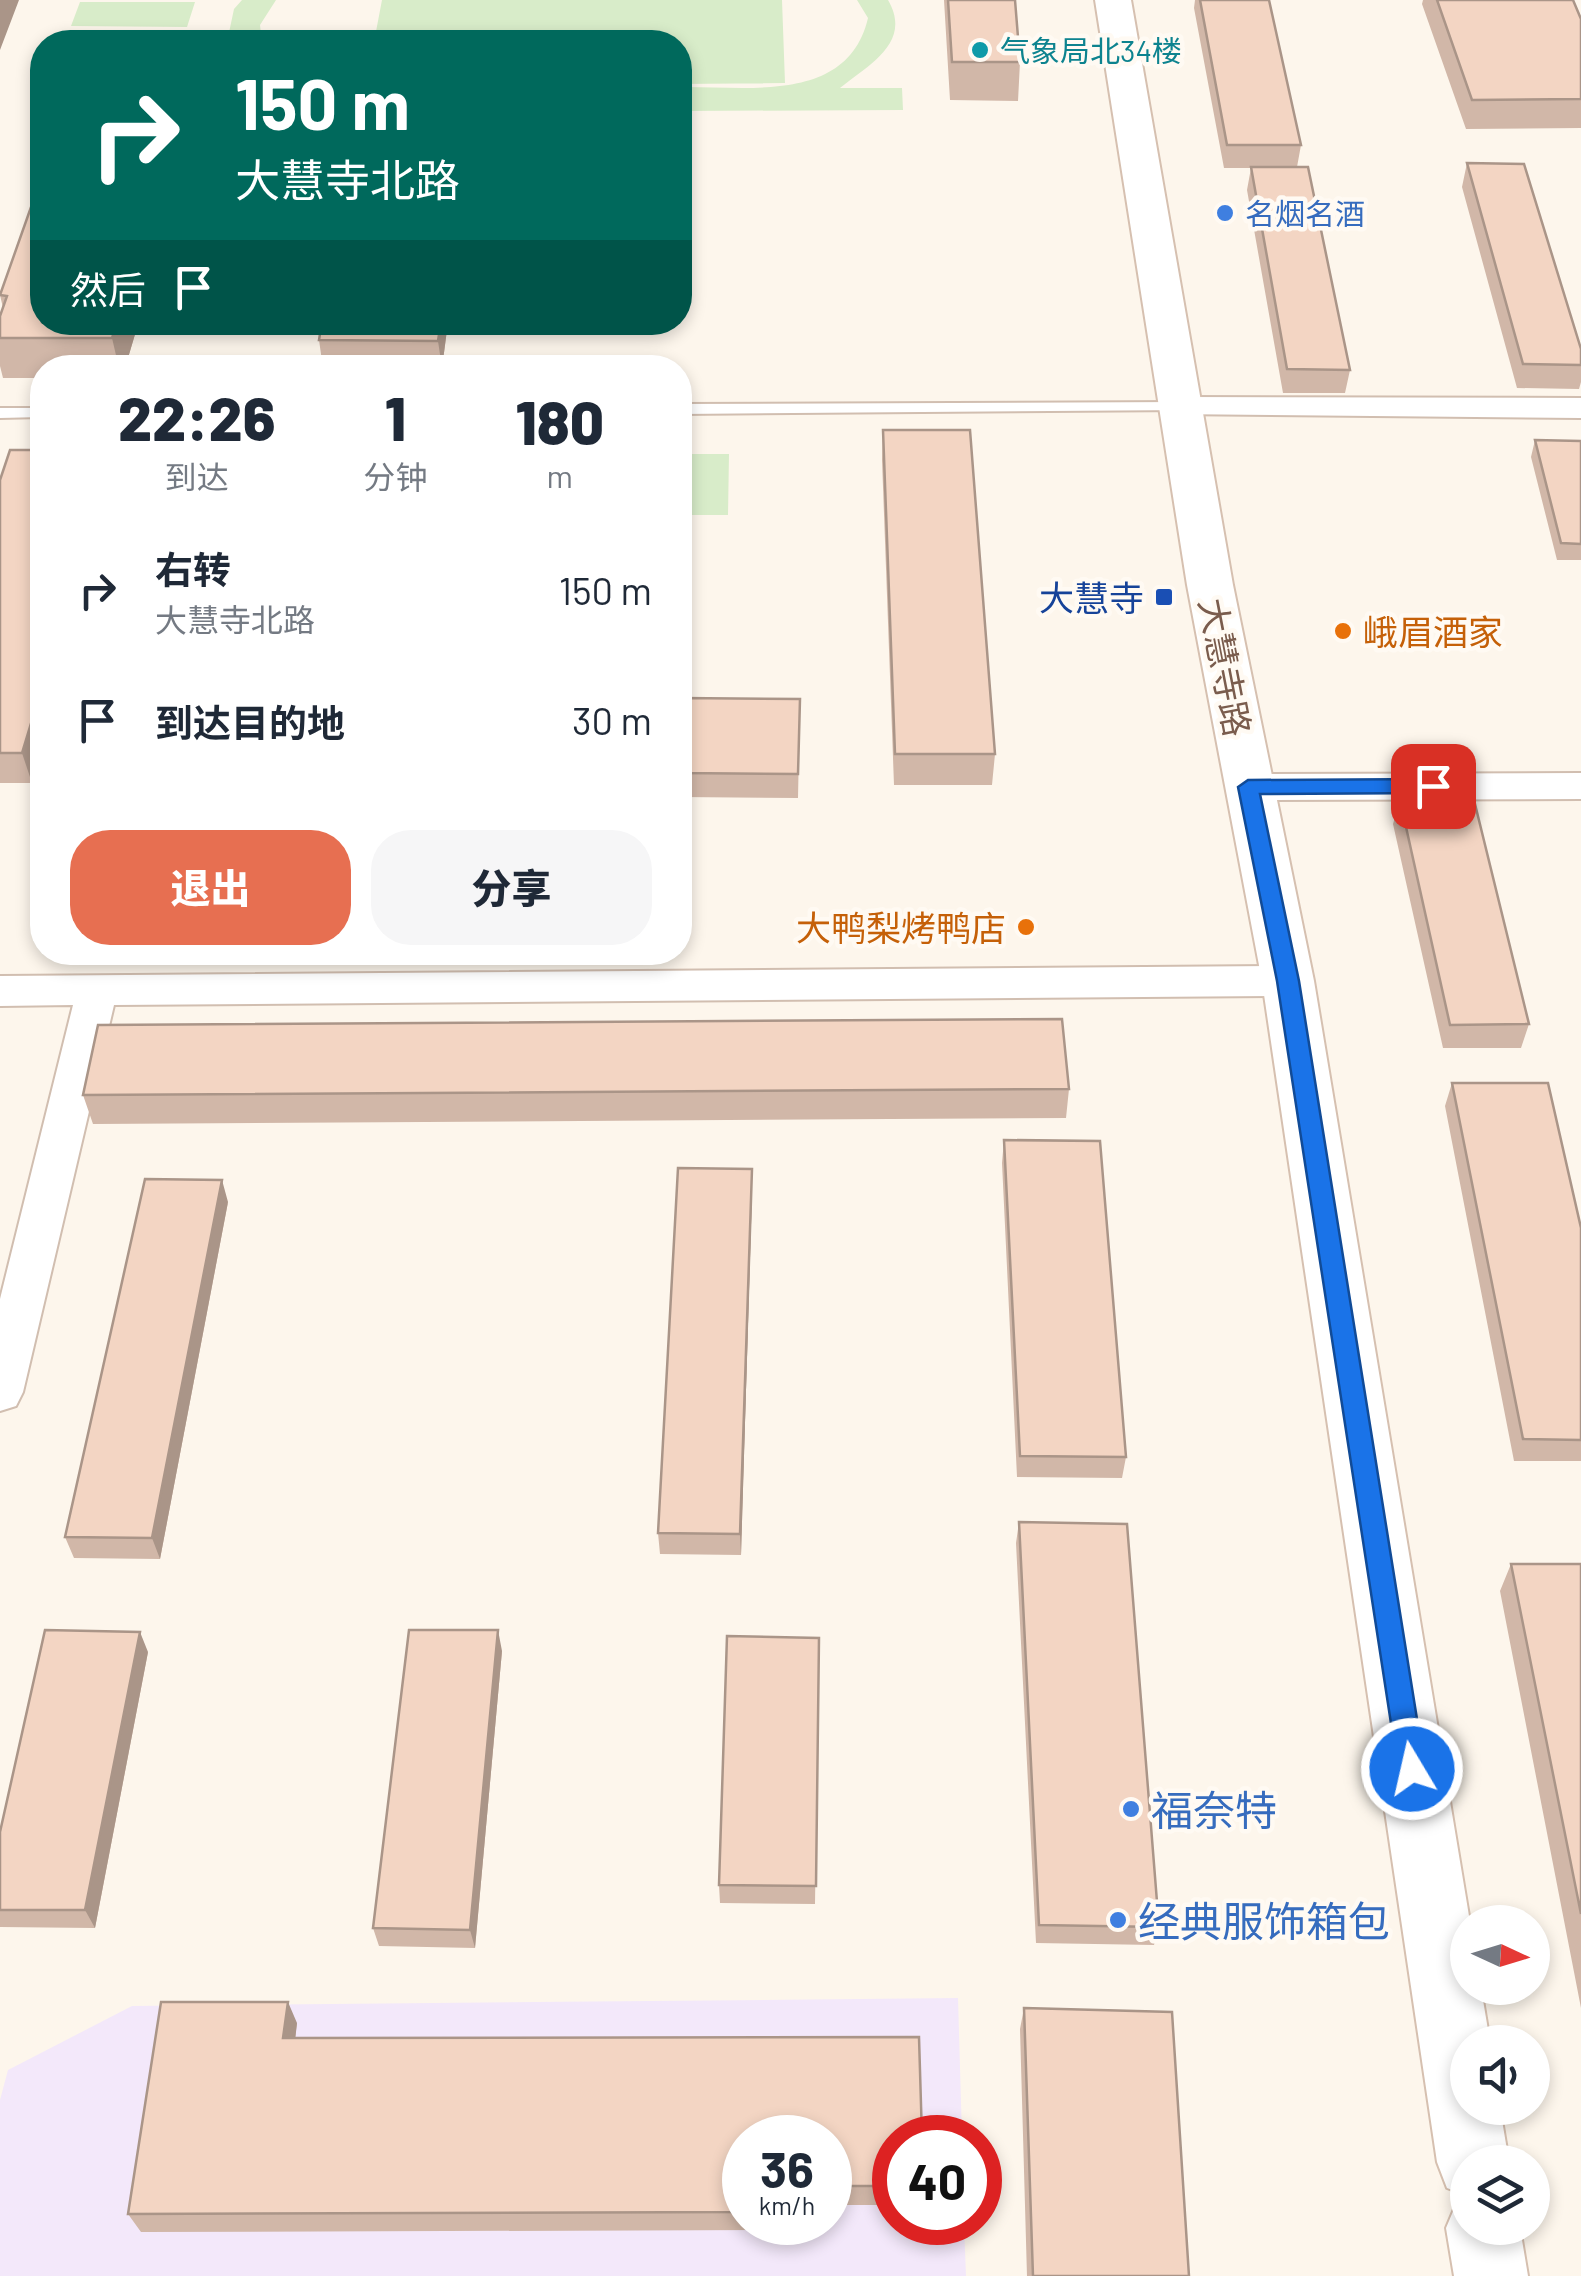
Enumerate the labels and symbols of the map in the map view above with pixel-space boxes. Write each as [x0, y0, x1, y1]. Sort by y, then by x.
place label: 气象局北34楼 [1000, 32, 1182, 68]
marker: 气象局北34楼 [969, 39, 991, 61]
place label: 名烟名酒 [1245, 195, 1365, 231]
marker: 名烟名酒 [1214, 202, 1236, 224]
place label: 大慧寺 [1039, 576, 1144, 618]
marker: 大慧寺 [1153, 586, 1175, 608]
street label: 大慧寺路 [1192, 594, 1260, 740]
place label: 峨眉酒家 [1363, 610, 1503, 652]
marker: 峨眉酒家 [1332, 620, 1354, 642]
pin [1391, 744, 1476, 829]
place label: 大鸭梨烤鸭店 [796, 906, 1006, 948]
marker: 大鸭梨烤鸭店 [1015, 916, 1037, 938]
position arrow [1360, 1717, 1464, 1821]
place label: 福奈特 [1151, 1784, 1277, 1834]
marker: 福奈特 [1120, 1798, 1142, 1820]
place label: 经典服饰箱包 [1138, 1895, 1390, 1945]
north arrow [1450, 1905, 1550, 2005]
marker: 经典服饰箱包 [1107, 1909, 1129, 1931]
speed limit sign: 40 [872, 2115, 1002, 2245]

